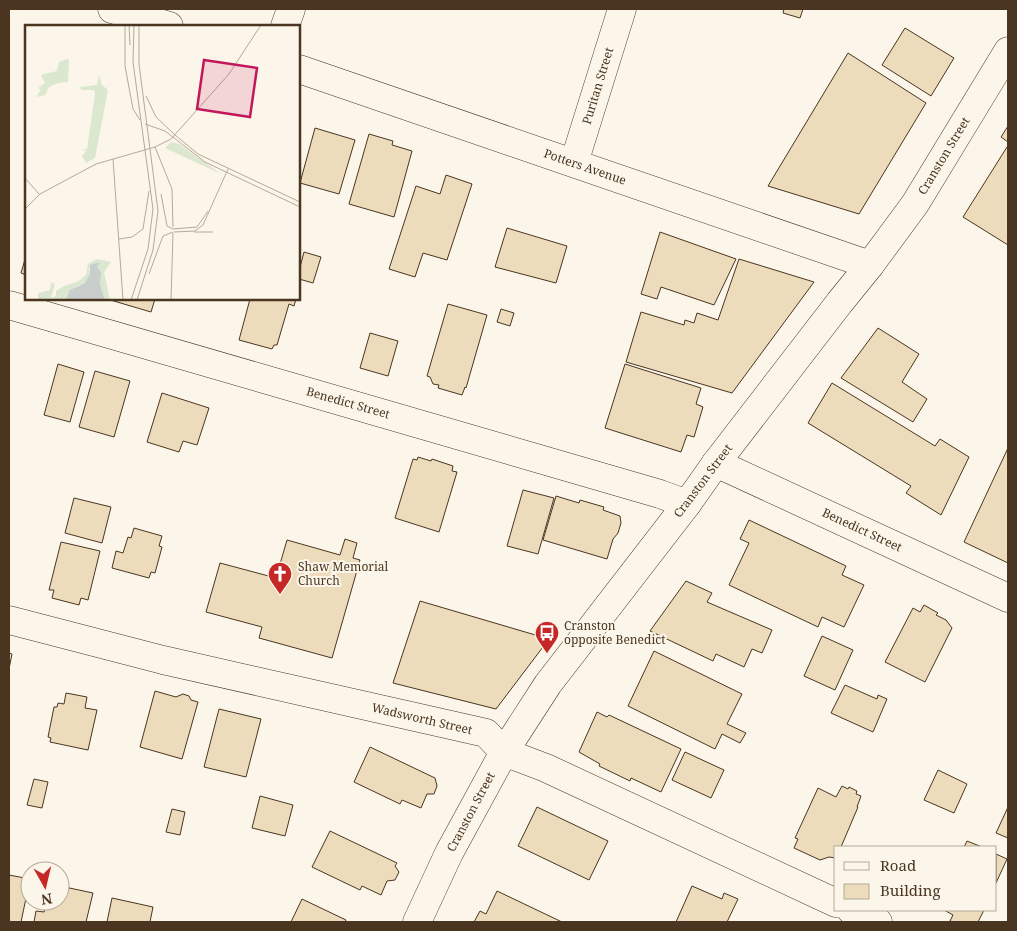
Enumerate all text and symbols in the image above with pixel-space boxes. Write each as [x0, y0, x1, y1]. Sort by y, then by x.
inset map [25, 25, 300, 300]
street label: Puritan Street [578, 45, 617, 126]
street label: Cranston Street [914, 114, 974, 198]
street label: Potters Avenue [542, 144, 629, 189]
street label: Benedict Street [304, 382, 392, 423]
street label: Cranston Street [669, 440, 736, 521]
street label: Benedict Street [819, 504, 905, 555]
place label: Shaw Memorial Church [298, 558, 389, 589]
church icon: Shaw Memorial Church [267, 561, 293, 595]
place label: Cranston opposite Benedict [564, 617, 665, 648]
bus stop icon: Cranston opposite Benedict [534, 620, 560, 654]
street label: Wadsworth Street [370, 699, 474, 738]
street label: Cranston Street [442, 769, 499, 855]
legend [834, 846, 997, 911]
text: Road [880, 855, 916, 875]
north arrow [20, 861, 70, 911]
text: Building [880, 880, 941, 900]
text: N [40, 889, 54, 910]

